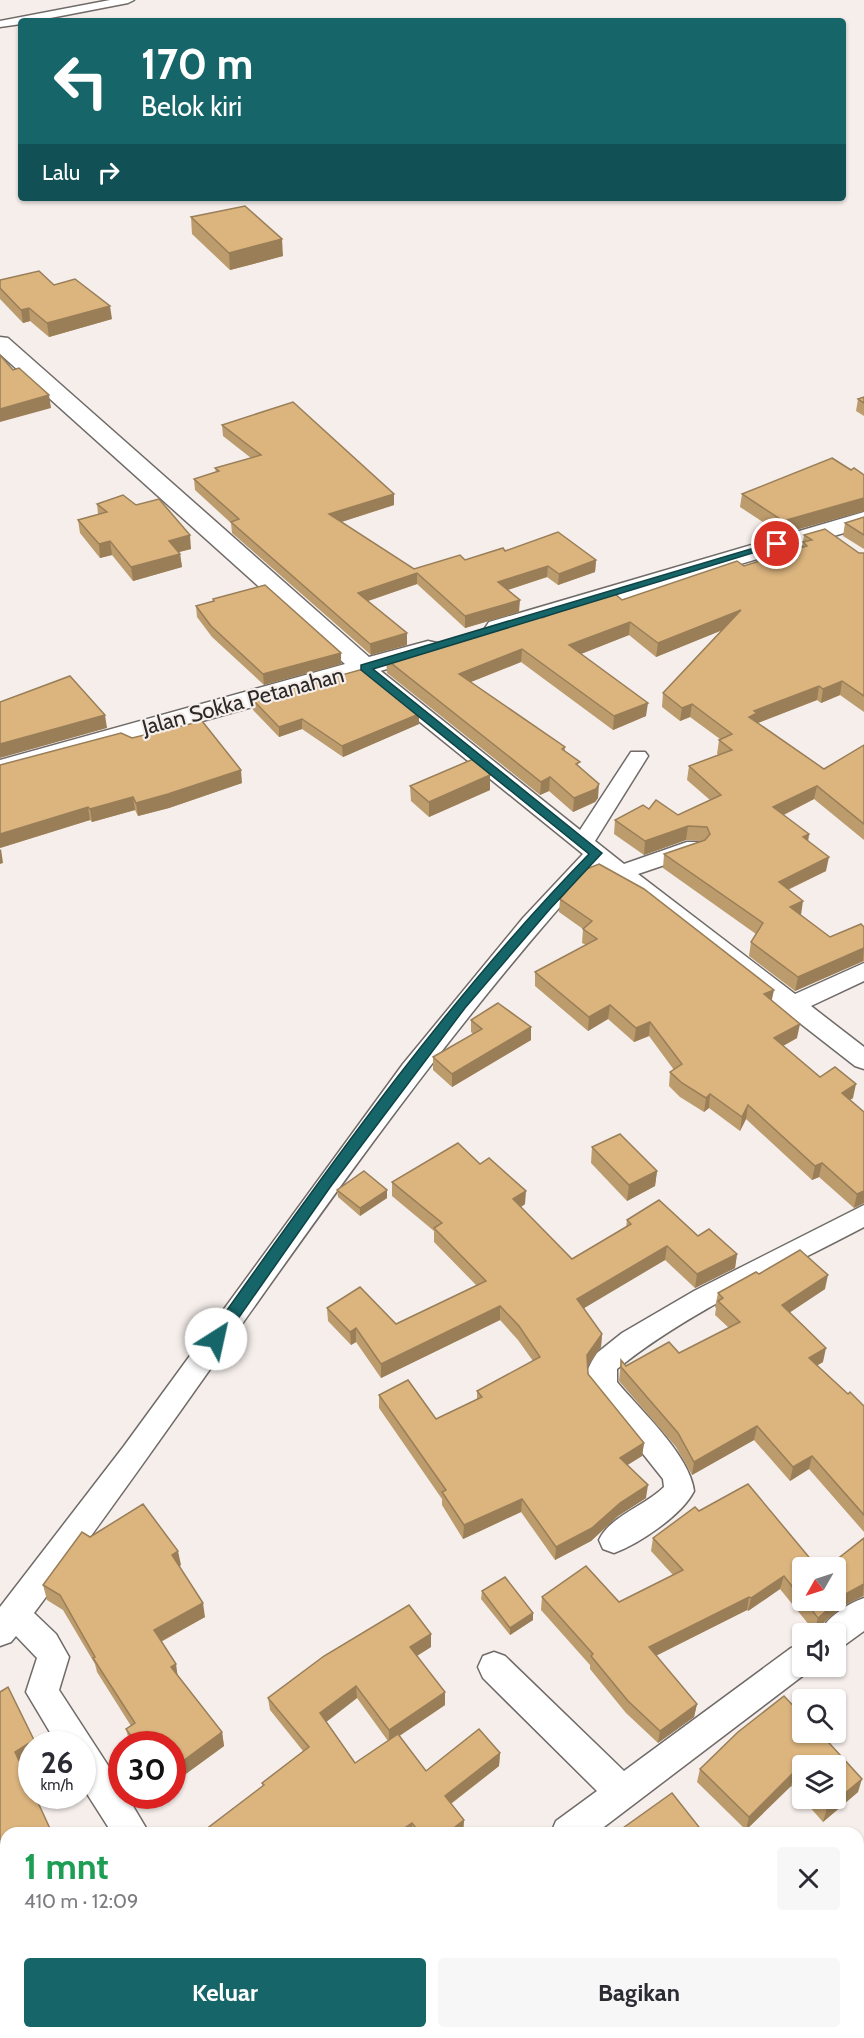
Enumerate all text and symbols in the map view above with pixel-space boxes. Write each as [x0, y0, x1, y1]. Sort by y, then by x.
text: 170 m [141, 38, 253, 90]
icon: left [42, 42, 120, 120]
text: Belok kiri [141, 90, 242, 123]
icon: right [92, 156, 125, 189]
text: Lalu [42, 159, 80, 186]
pin [751, 518, 802, 569]
icon: arrive [760, 527, 793, 560]
street label: Jalan Sokka Petanahan [138, 661, 347, 741]
position arrow [184, 1307, 248, 1371]
north arrow [792, 1557, 846, 1611]
map controls [792, 1557, 846, 1809]
button: sound [792, 1623, 846, 1677]
button: search [792, 1689, 846, 1743]
speed limit sign: 30 [108, 1731, 186, 1809]
text: 26 [41, 1744, 73, 1781]
button: layers [792, 1755, 846, 1809]
text: km/h [41, 1776, 73, 1794]
text: 1 mnt [24, 1844, 109, 1888]
button: close [777, 1847, 840, 1910]
text: 410 m · 12:09 [24, 1889, 138, 1913]
button: Keluar [24, 1958, 426, 2027]
button: Bagikan [438, 1958, 840, 2027]

